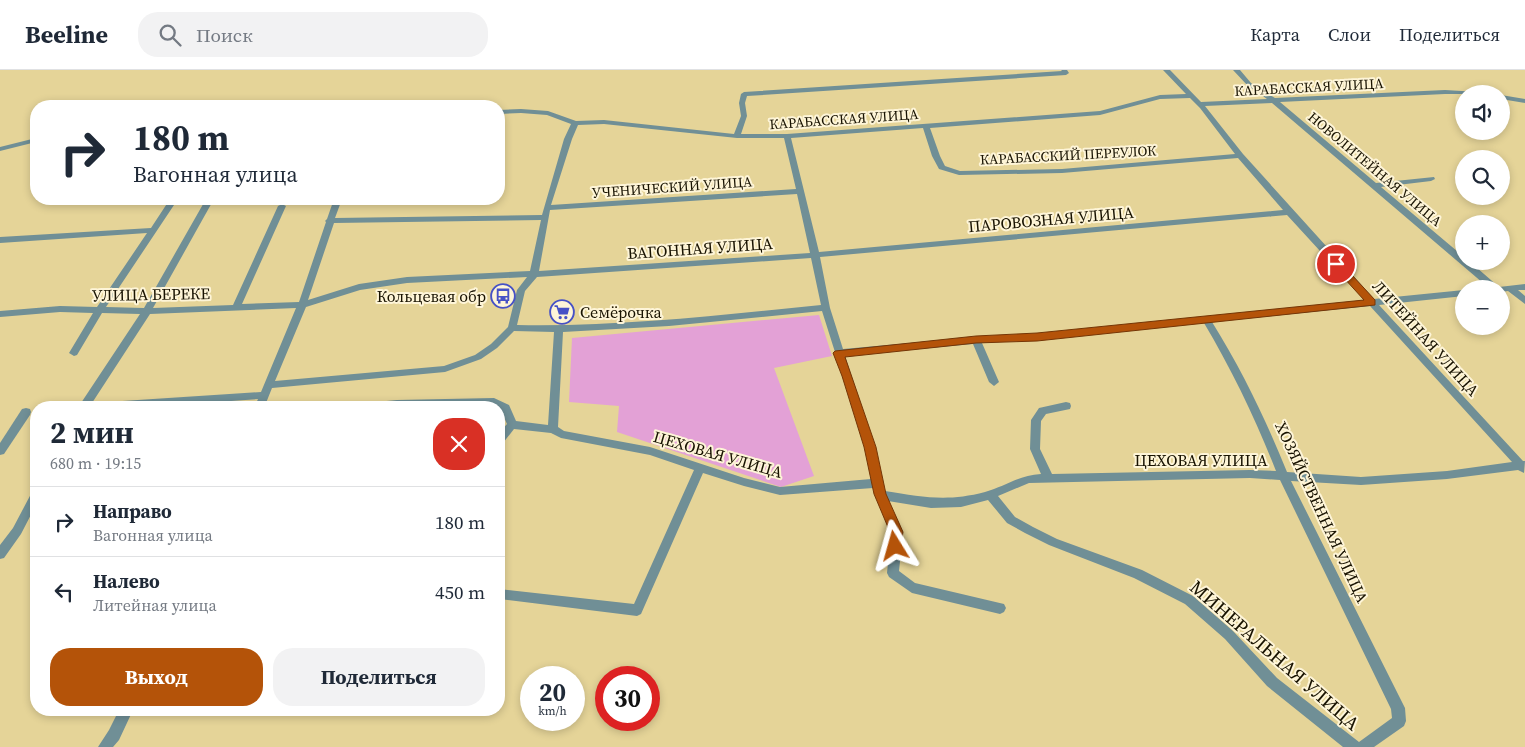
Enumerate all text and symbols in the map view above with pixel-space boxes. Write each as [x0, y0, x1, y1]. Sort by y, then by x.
search box [138, 12, 488, 57]
text: Beeline [25, 18, 108, 51]
icon: search [156, 21, 184, 49]
text: Поиск [196, 22, 253, 48]
text: Карта [1250, 22, 1300, 47]
text: Слои [1328, 22, 1371, 47]
text: Поделиться [1399, 22, 1500, 47]
street label: КАРАБАССКАЯ УЛИЦА [1234, 73, 1385, 101]
map controls [1455, 85, 1510, 335]
button: sound [1455, 85, 1510, 140]
street label: КАРАБАССКАЯ УЛИЦА [769, 104, 920, 134]
street label: НОВОЛИТЕЙНАЯ УЛИЦА [1304, 107, 1447, 231]
text: 180 m [133, 114, 229, 162]
icon: right [50, 120, 115, 185]
street label: КАРАБАССКИЙ ПЕРЕУЛОК [979, 140, 1157, 170]
button: search [1455, 150, 1510, 205]
text: Вагонная улица [133, 159, 298, 189]
street label: УЧЕНИЧЕСКИЙ УЛИЦА [591, 171, 754, 203]
street label: ПАРОВОЗНАЯ УЛИЦА [967, 201, 1135, 237]
button: + [1455, 215, 1510, 270]
street label: ВАГОННАЯ УЛИЦА [627, 232, 774, 264]
pin [1315, 243, 1357, 285]
icon: arrive [1322, 250, 1350, 278]
street label: ЛИТЕЙНАЯ УЛИЦА [1368, 275, 1484, 401]
button: − [1455, 280, 1510, 335]
street label: УЛИЦА БЕРЕКЕ [92, 282, 211, 306]
bus stop icon: Кольцевая обр [490, 283, 516, 309]
place label: Кольцевая обр [377, 285, 486, 307]
supermarket icon: Семёрочка [549, 299, 575, 325]
place label: Семёрочка [580, 301, 662, 323]
text: 2 мин [50, 412, 134, 453]
button: close [433, 418, 485, 470]
street label: ХОЗЯЙСТВЕННАЯ УЛИЦА [1270, 418, 1374, 607]
street label: ЦЕХОВАЯ УЛИЦА [651, 425, 785, 483]
street label: ЦЕХОВАЯ УЛИЦА [1134, 449, 1268, 471]
text: 680 m · 19:15 [50, 452, 141, 474]
text: Направо [93, 498, 172, 524]
icon: right [50, 508, 78, 536]
text: 180 m [435, 509, 485, 535]
position arrow [868, 519, 920, 571]
text: Вагонная улица [93, 524, 213, 546]
text: Налево [93, 568, 160, 594]
street label: МИНЕРАЛЬНАЯ УЛИЦА [1185, 574, 1366, 736]
icon: left [50, 578, 78, 606]
text: 450 m [435, 579, 485, 605]
text: Литейная улица [93, 594, 217, 616]
button: Выход [50, 648, 263, 706]
button: Поделиться [273, 648, 485, 706]
speed limit sign: 30 [595, 666, 660, 731]
text: 20 [539, 675, 566, 709]
text: km/h [538, 703, 567, 719]

